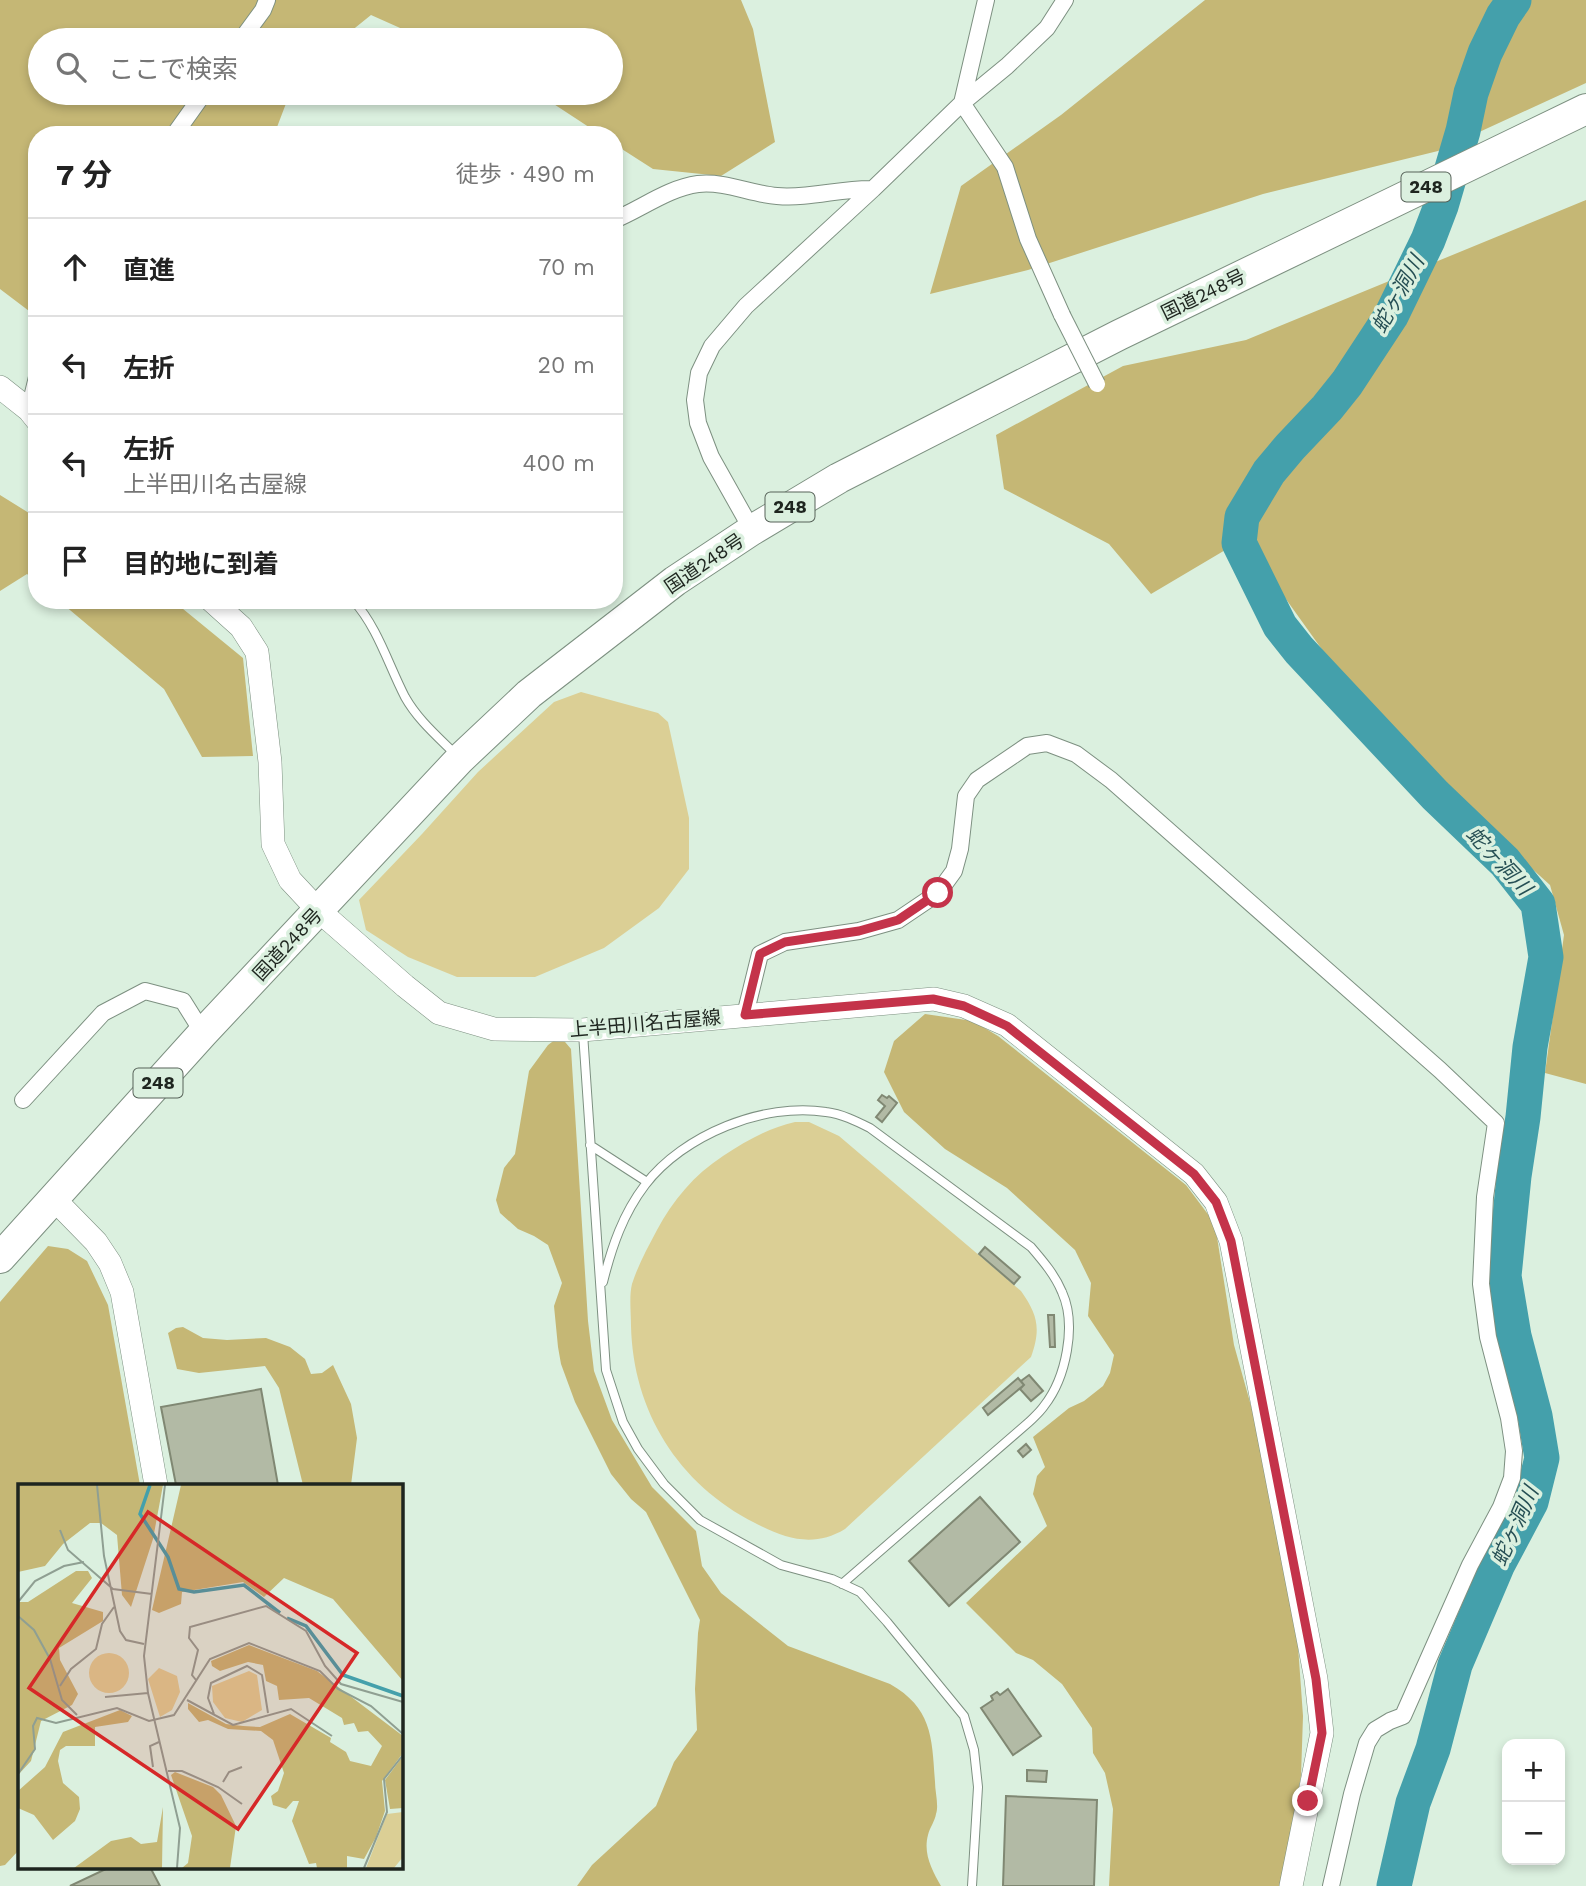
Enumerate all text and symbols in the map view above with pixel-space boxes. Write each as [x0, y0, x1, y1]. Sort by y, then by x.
search box [28, 28, 623, 105]
icon: search [52, 48, 90, 86]
text: ここで検索 [108, 54, 238, 84]
text: 7 分 [56, 157, 112, 192]
text: 徒歩 · 490 m [456, 161, 595, 188]
road number: 248 [1402, 172, 1450, 202]
icon: ahead [56, 248, 94, 286]
water label: 蛇ヶ洞川 [1366, 249, 1430, 337]
text: 70 m [538, 254, 595, 281]
text: 直進 [123, 255, 175, 285]
street label: 国道248号 [1157, 264, 1249, 325]
icon: left [56, 346, 94, 384]
text: 20 m [538, 352, 595, 379]
text: 左折 [123, 353, 175, 383]
text: 左折 [123, 434, 175, 464]
icon: left [56, 444, 94, 482]
text: 400 m [523, 450, 595, 477]
text: 上半田川名古屋線 [123, 471, 307, 498]
road number: 248 [766, 492, 814, 522]
street label: 国道248号 [660, 528, 748, 598]
icon: arrive [56, 542, 94, 580]
text: 目的地に到着 [123, 549, 279, 579]
water label: 蛇ヶ洞川 [1462, 821, 1539, 901]
route start [922, 877, 953, 908]
street label: 国道248号 [248, 903, 327, 985]
street label: 上半田川名古屋線 [568, 1005, 722, 1042]
road number: 248 [134, 1068, 182, 1098]
water label: 蛇ヶ洞川 [1486, 1481, 1544, 1569]
inset map [18, 1484, 402, 1868]
map controls [1502, 1739, 1565, 1865]
button: + [1502, 1739, 1565, 1802]
route end [1292, 1785, 1323, 1816]
button: − [1502, 1802, 1565, 1865]

